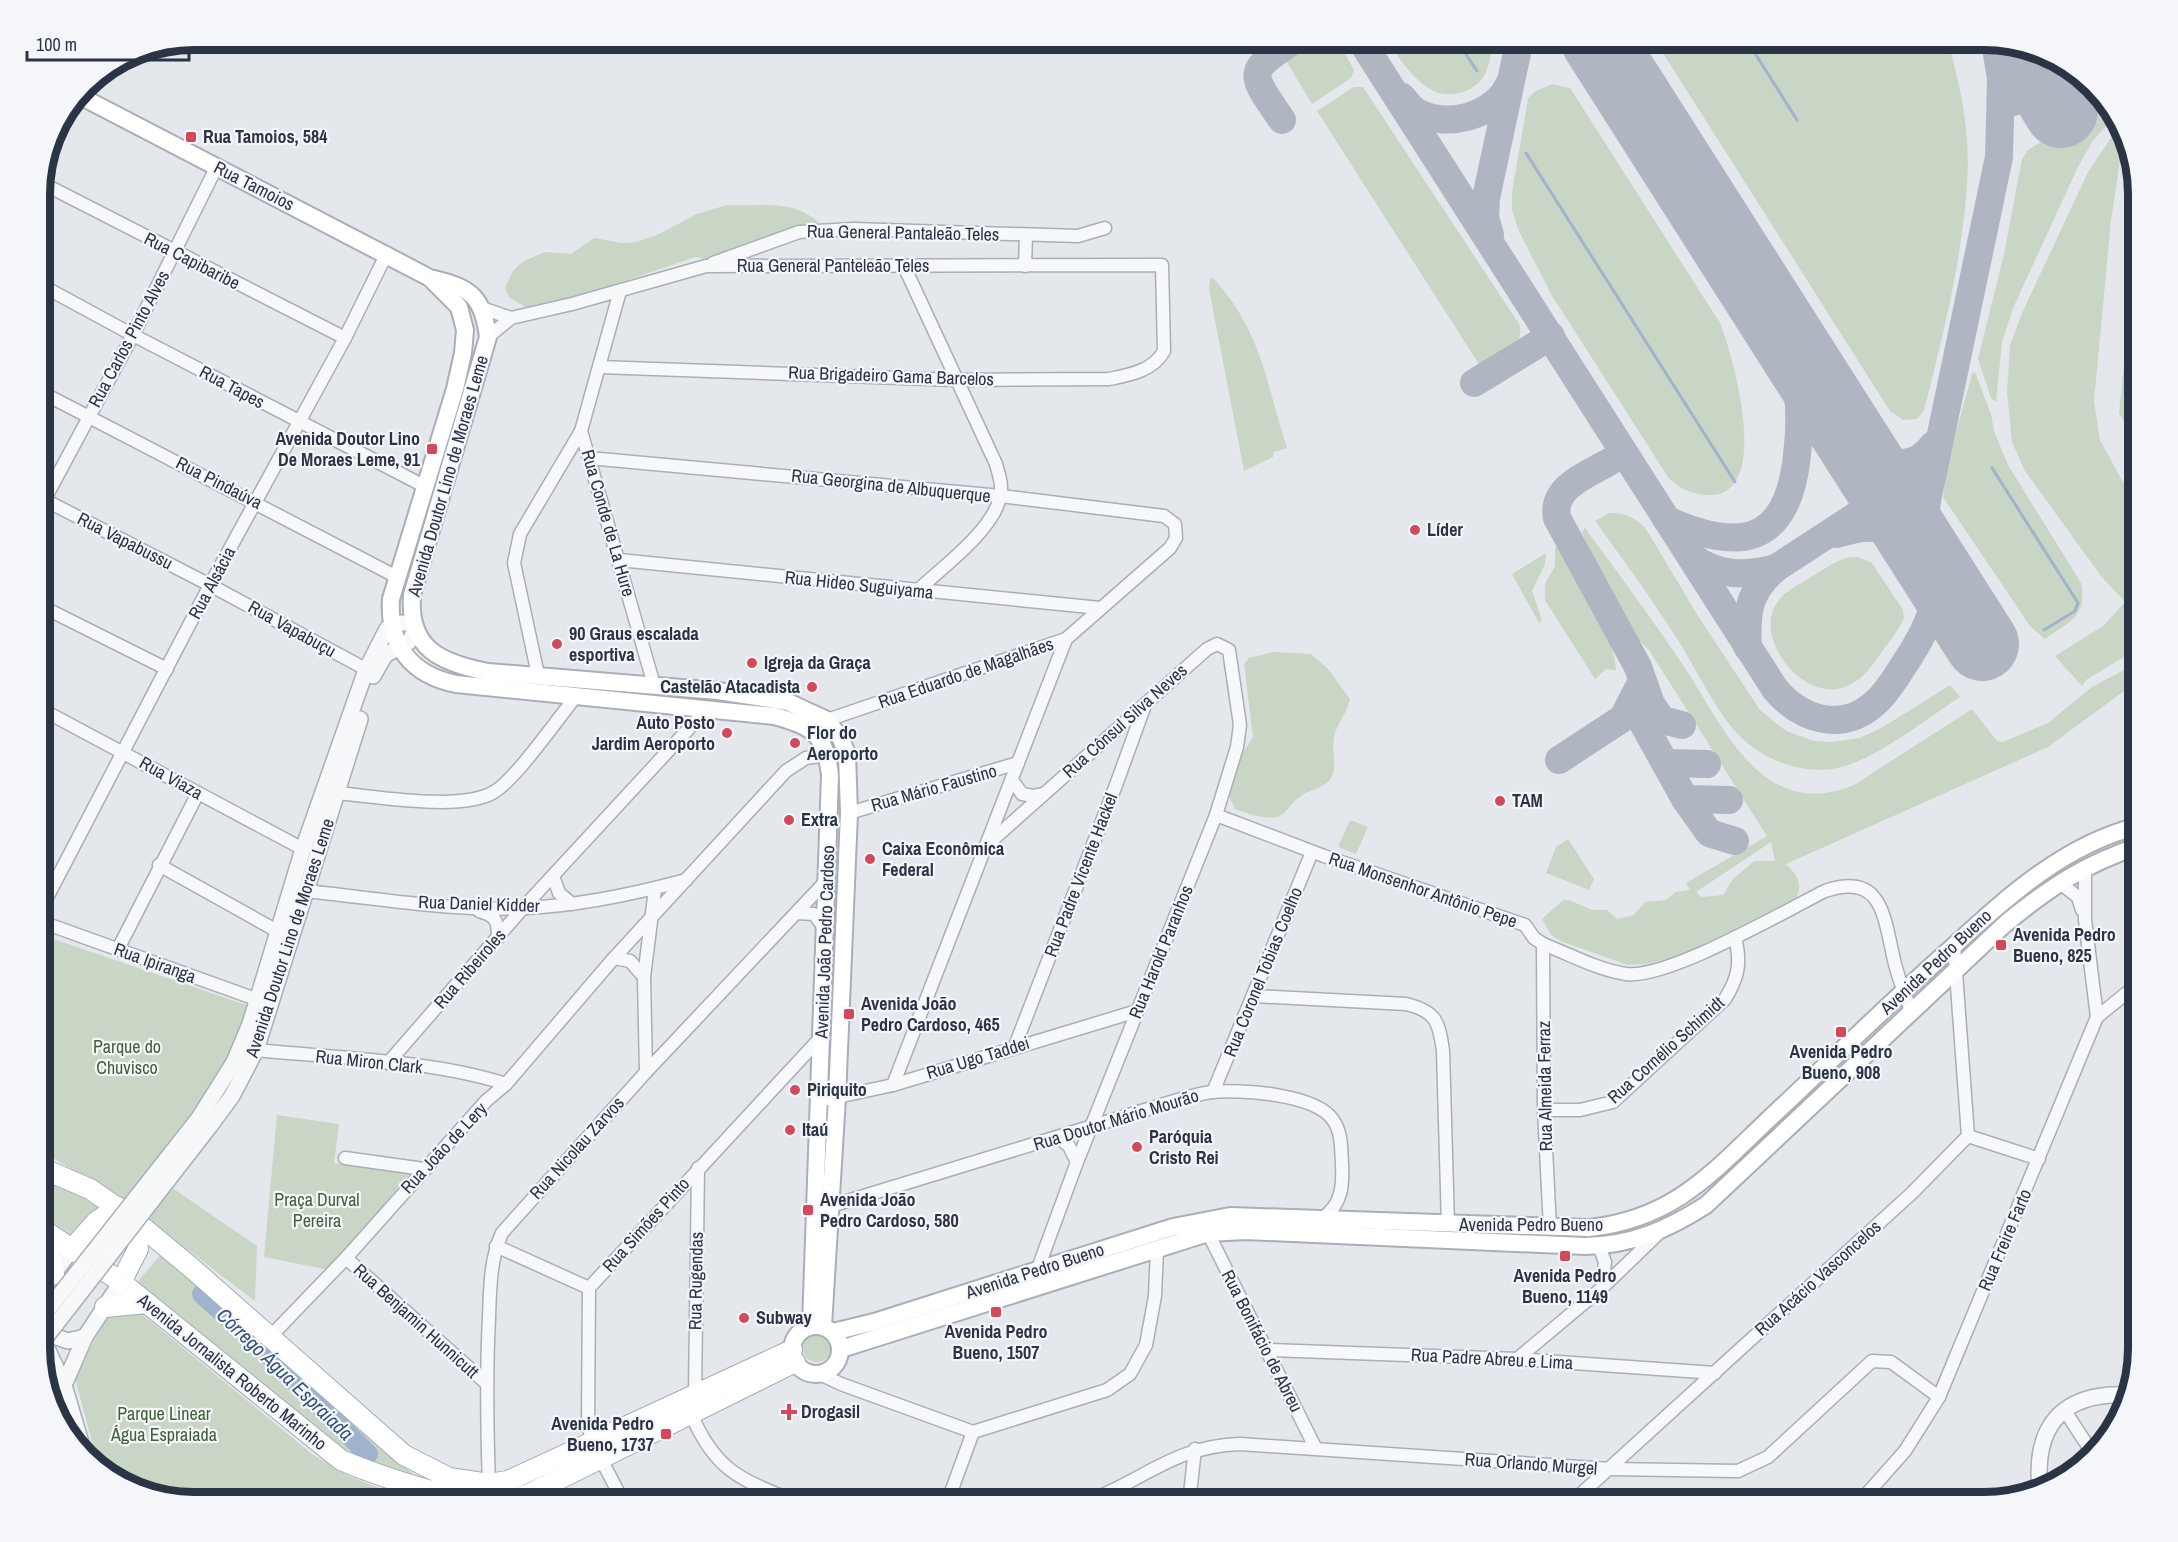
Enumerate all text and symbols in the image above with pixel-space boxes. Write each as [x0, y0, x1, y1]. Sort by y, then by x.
scale bar [27, 24, 189, 62]
text: 100 m [36, 32, 77, 57]
place label: Rua Tamoios, 584 [203, 124, 328, 149]
marker: Rua Tamoios, 584 [184, 130, 198, 144]
street label: Rua Tamoios [210, 155, 299, 216]
street label: Rua General Pantaleão Teles [807, 218, 1000, 247]
street label: Rua Capibaribe [140, 226, 244, 295]
street label: Rua General Panteleão Teles [737, 253, 929, 278]
street label: Rua Carlos Pinto Alves [82, 266, 175, 412]
street label: Avenida Doutor Lino de Moraes Leme [401, 352, 494, 600]
street label: Rua Tapes [195, 359, 269, 414]
street label: Rua Brigadeiro Gama Barcelos [788, 359, 994, 392]
place label: Avenida Doutor Lino De Moraes Leme, 91 [275, 426, 421, 472]
marker: Avenida Doutor Lino De Moraes Leme, 91 [425, 442, 439, 456]
street label: Rua Conde de La Hure [576, 446, 641, 599]
street label: Rua Pindaúva [172, 450, 267, 515]
street label: Rua Georgina de Albuquerque [790, 463, 992, 508]
street label: Rua Vapabussu [73, 506, 177, 575]
place label: Líder [1427, 517, 1463, 542]
marker: Líder [1408, 523, 1422, 537]
street label: Rua Alsácia [182, 542, 241, 623]
street label: Rua Hideo Suguiyama [783, 564, 935, 605]
street label: Rua Vapabuçu [244, 594, 341, 663]
place label: 90 Graus escalada esportiva [569, 621, 699, 667]
street label: Rua Eduardo de Magalhães [875, 631, 1057, 714]
marker: 90 Graus escalada esportiva [550, 637, 564, 651]
place label: Igreja da Graça [764, 650, 871, 675]
marker: Igreja da Graça [745, 656, 759, 670]
street label: Rua Cônsul Silva Neves [1057, 658, 1192, 783]
place label: Castelão Atacadista [660, 674, 801, 699]
marker: Castelão Atacadista [805, 680, 819, 694]
place label: Auto Posto Jardim Aeroporto [592, 710, 715, 756]
place label: Flor do Aeroporto [807, 720, 878, 766]
marker: Auto Posto Jardim Aeroporto [720, 726, 734, 740]
marker: Flor do Aeroporto [788, 736, 802, 750]
street label: Rua Viaza [135, 750, 207, 805]
street label: Rua Mário Faustino [868, 758, 1000, 817]
place label: TAM [1512, 788, 1543, 813]
street label: Rua Padre Vicente Hackel [1038, 789, 1123, 960]
marker: TAM [1493, 794, 1507, 808]
place label: Extra [801, 807, 839, 832]
marker: Extra [782, 813, 796, 827]
street label: Avenida Doutor Lino de Moraes Leme [239, 815, 340, 1062]
place label: Caixa Econômica Federal [882, 836, 1005, 882]
street label: Avenida João Pedro Cardoso [809, 845, 840, 1040]
street label: Rua Monsenhor Antônio Pepe [1326, 846, 1521, 934]
marker: Caixa Econômica Federal [863, 852, 877, 866]
street label: Rua Harold Paranhos [1122, 881, 1199, 1022]
street label: Rua Coronel Tobias Coelho [1217, 883, 1308, 1060]
street label: Rua Daniel Kidder [418, 889, 540, 918]
street label: Avenida Pedro Bueno [1874, 903, 1997, 1021]
place label: Avenida Pedro Bueno, 825 [2013, 922, 2116, 968]
street label: Rua Ribeiroles [428, 923, 511, 1014]
street label: Rua Ipiranga [111, 936, 200, 989]
marker: Avenida Pedro Bueno, 825 [1994, 938, 2008, 952]
street label: Rua Cornélio Schimidt [1602, 990, 1730, 1109]
place label: Avenida João Pedro Cardoso, 465 [861, 991, 1000, 1037]
marker: Avenida João Pedro Cardoso, 465 [842, 1007, 856, 1021]
street label: Rua Almeida Ferraz [1531, 1021, 1558, 1151]
marker: Avenida Pedro Bueno, 908 [1834, 1025, 1848, 1039]
street label: Rua Ugo Taddei [923, 1030, 1033, 1085]
park label: Parque do Chuvisco [93, 1034, 161, 1080]
place label: Avenida Pedro Bueno, 908 [1790, 1039, 1892, 1085]
street label: Rua Miron Clark [314, 1043, 424, 1080]
place label: Piriquito [807, 1077, 867, 1102]
marker: Piriquito [788, 1083, 802, 1097]
street label: Rua Doutor Mário Mourão [1030, 1083, 1201, 1157]
street label: Rua Nicolau Zarvos [524, 1091, 630, 1204]
street label: Rua João de Lery [395, 1096, 493, 1199]
place label: Itaú [802, 1117, 828, 1142]
marker: Itaú [783, 1123, 797, 1137]
place label: Paróquia Cristo Rei [1149, 1124, 1219, 1170]
marker: Paróquia Cristo Rei [1130, 1140, 1144, 1154]
street label: Rua Simões Pinto [596, 1172, 695, 1278]
street label: Rua Freire Farto [1972, 1185, 2037, 1295]
park label: Praça Durval Pereira [274, 1187, 360, 1233]
place label: Avenida João Pedro Cardoso, 580 [820, 1187, 959, 1233]
marker: Avenida João Pedro Cardoso, 580 [801, 1203, 815, 1217]
street label: Avenida Pedro Bueno [1458, 1212, 1603, 1237]
street label: Rua Acácio Vasconcelos [1749, 1214, 1886, 1341]
street label: Rua Rugendas [682, 1232, 709, 1330]
street label: Avenida Pedro Bueno [961, 1236, 1107, 1305]
marker: Avenida Pedro Bueno, 1149 [1558, 1249, 1572, 1263]
street label: Rua Benjamin Hunnicutt [348, 1258, 484, 1384]
place label: Avenida Pedro Bueno, 1149 [1514, 1263, 1616, 1309]
street label: Rua Bonifácio de Abreu [1216, 1265, 1309, 1416]
street label: Avenida Jornalista Roberto Marinho [132, 1287, 332, 1456]
water label: Córrego Água Espraiada [211, 1301, 360, 1446]
place label: Subway [756, 1305, 813, 1330]
marker: Avenida Pedro Bueno, 1507 [989, 1305, 1003, 1319]
marker: Subway [737, 1311, 751, 1325]
place label: Avenida Pedro Bueno, 1507 [945, 1319, 1047, 1365]
street label: Rua Padre Abreu e Lima [1410, 1342, 1574, 1375]
place label: Drogasil [801, 1399, 860, 1424]
park label: Parque Linear Água Espraiada [110, 1401, 217, 1447]
marker: Drogasil [782, 1405, 796, 1419]
place label: Avenida Pedro Bueno, 1737 [551, 1411, 654, 1457]
marker: Avenida Pedro Bueno, 1737 [659, 1427, 673, 1441]
street label: Rua Orlando Murgel [1464, 1446, 1598, 1481]

